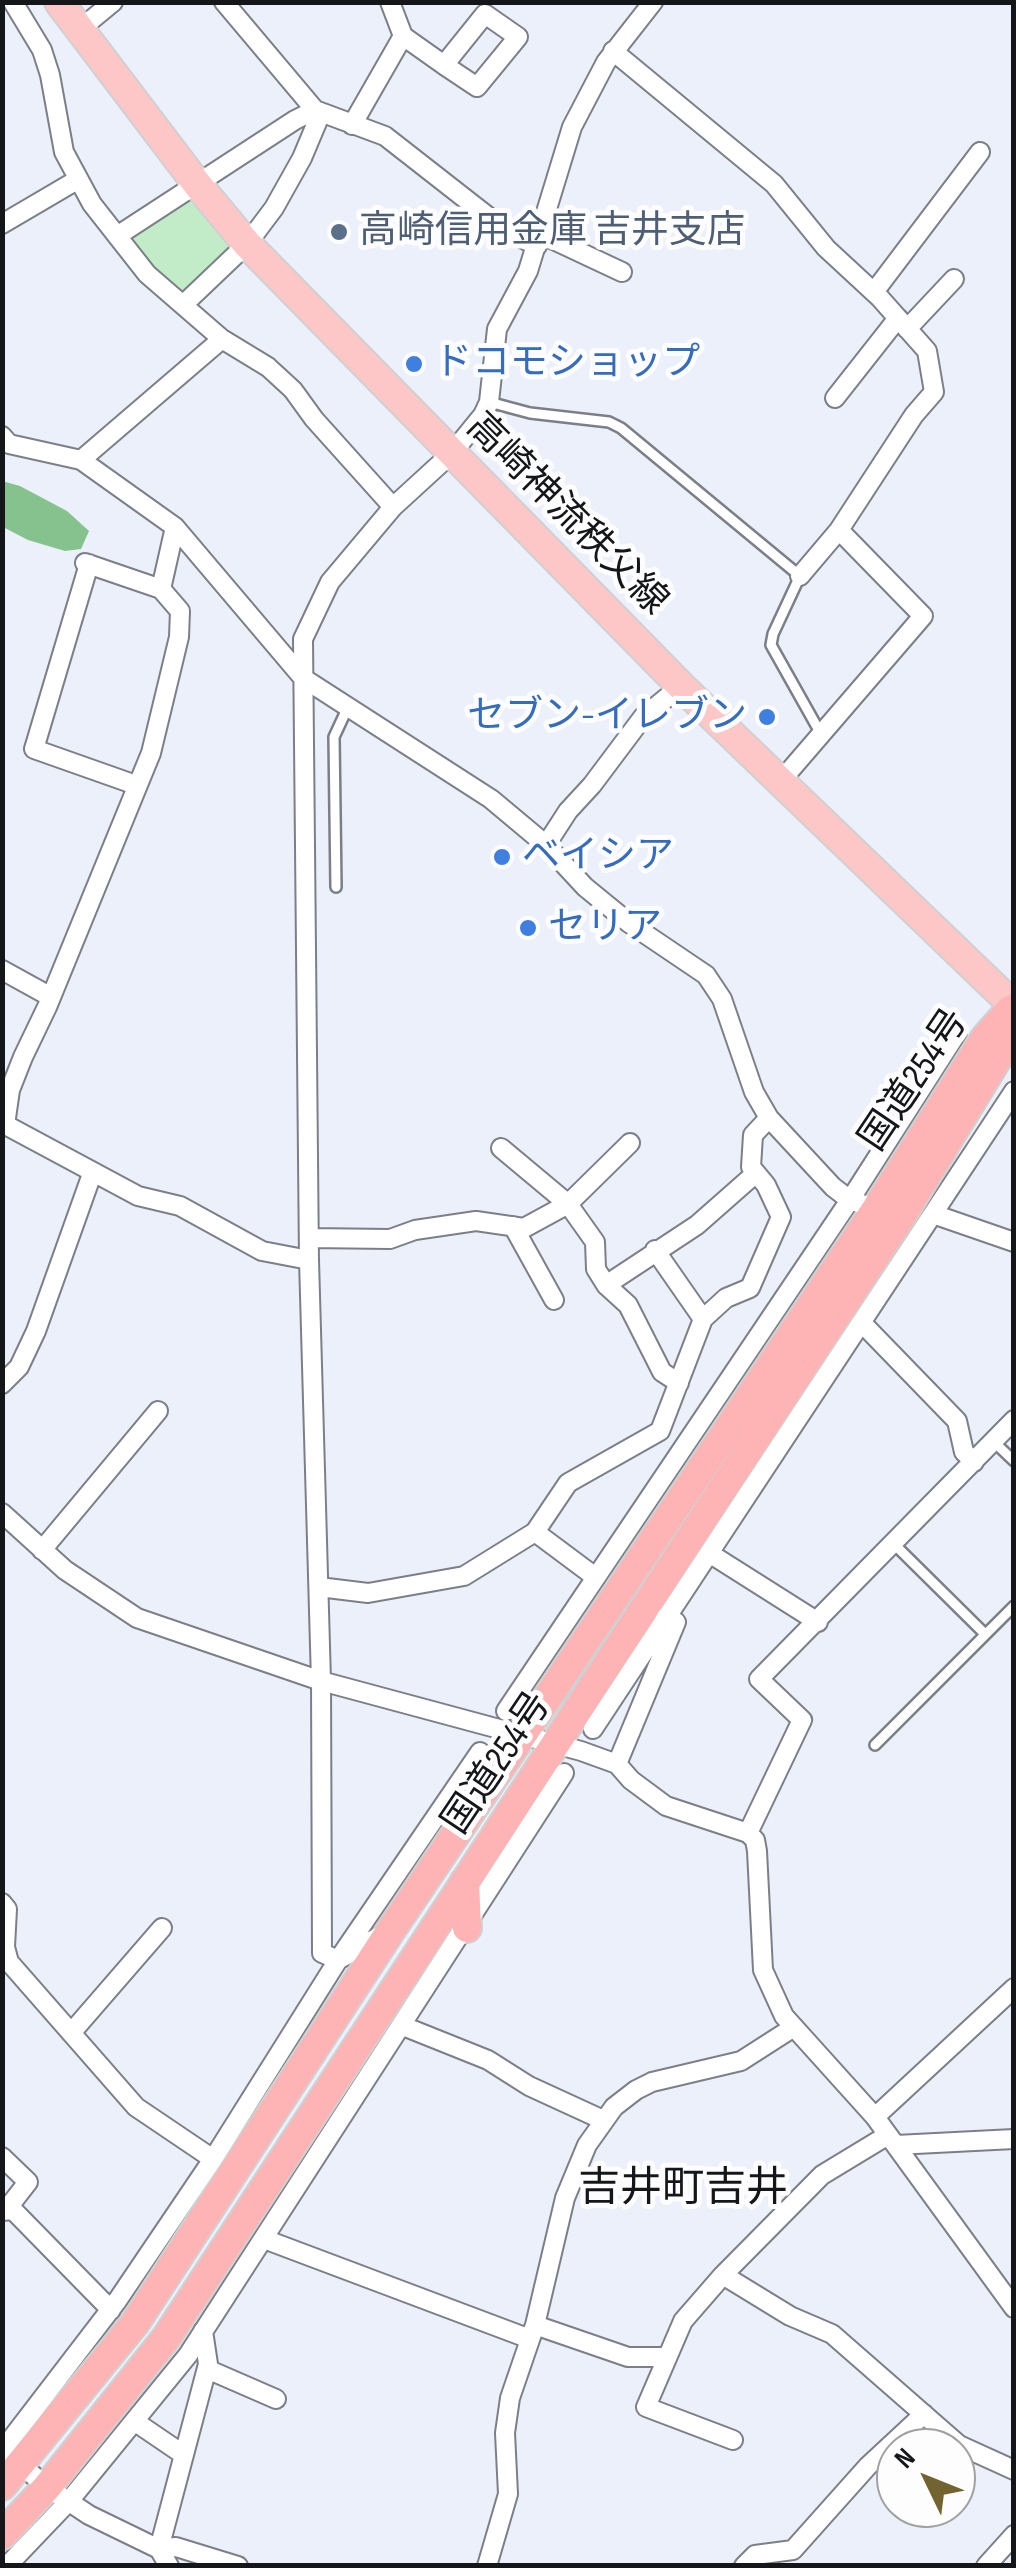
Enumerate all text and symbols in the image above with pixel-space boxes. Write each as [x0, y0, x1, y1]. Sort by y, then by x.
place label: 高崎信用金庫 吉井支店 [359, 209, 745, 255]
marker: 高崎信用金庫 吉井支店 [328, 221, 350, 243]
place label: ドコモショップ [434, 341, 700, 387]
marker: ドコモショップ [403, 353, 425, 375]
street label: 高崎神流秩父線 [456, 405, 676, 625]
place label: セブン-イレブン [467, 694, 747, 740]
marker: セブン-イレブン [756, 706, 778, 728]
place label: ベイシア [522, 834, 674, 880]
marker: ベイシア [491, 846, 513, 868]
place label: セリア [548, 905, 662, 951]
marker: セリア [517, 917, 539, 939]
street label: 国道254号 [851, 1002, 979, 1160]
street label: 国道254号 [434, 1685, 562, 1843]
district label: 吉井町吉井 [578, 2165, 788, 2215]
north arrow [876, 2428, 976, 2528]
text: N [888, 2442, 922, 2475]

